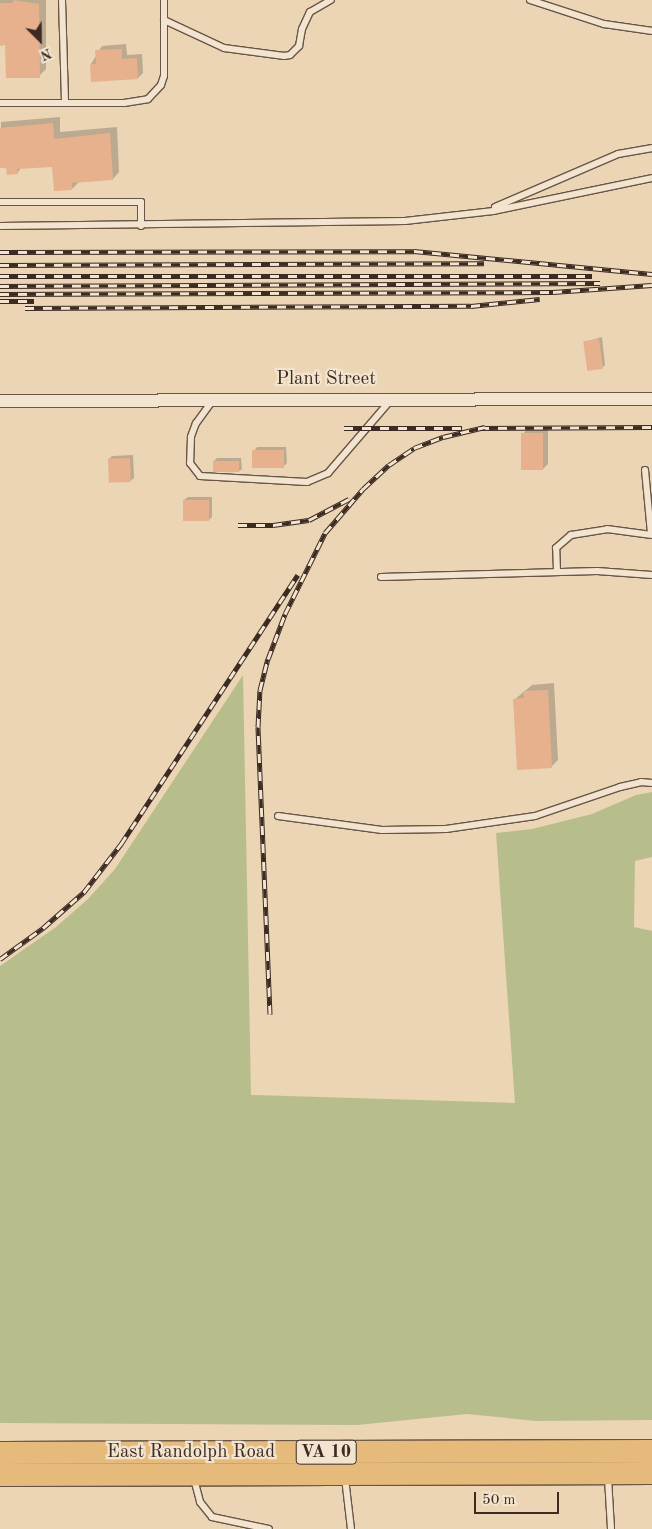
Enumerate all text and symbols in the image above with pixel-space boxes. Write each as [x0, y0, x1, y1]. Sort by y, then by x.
north arrow [15, 15, 65, 65]
text: N [38, 45, 54, 62]
street label: Plant Street [276, 369, 376, 391]
road number: VA 10 [295, 1436, 357, 1468]
street label: East Randolph Road [107, 1442, 275, 1464]
scale bar [477, 1482, 562, 1514]
text: 50 m [482, 1493, 516, 1508]

